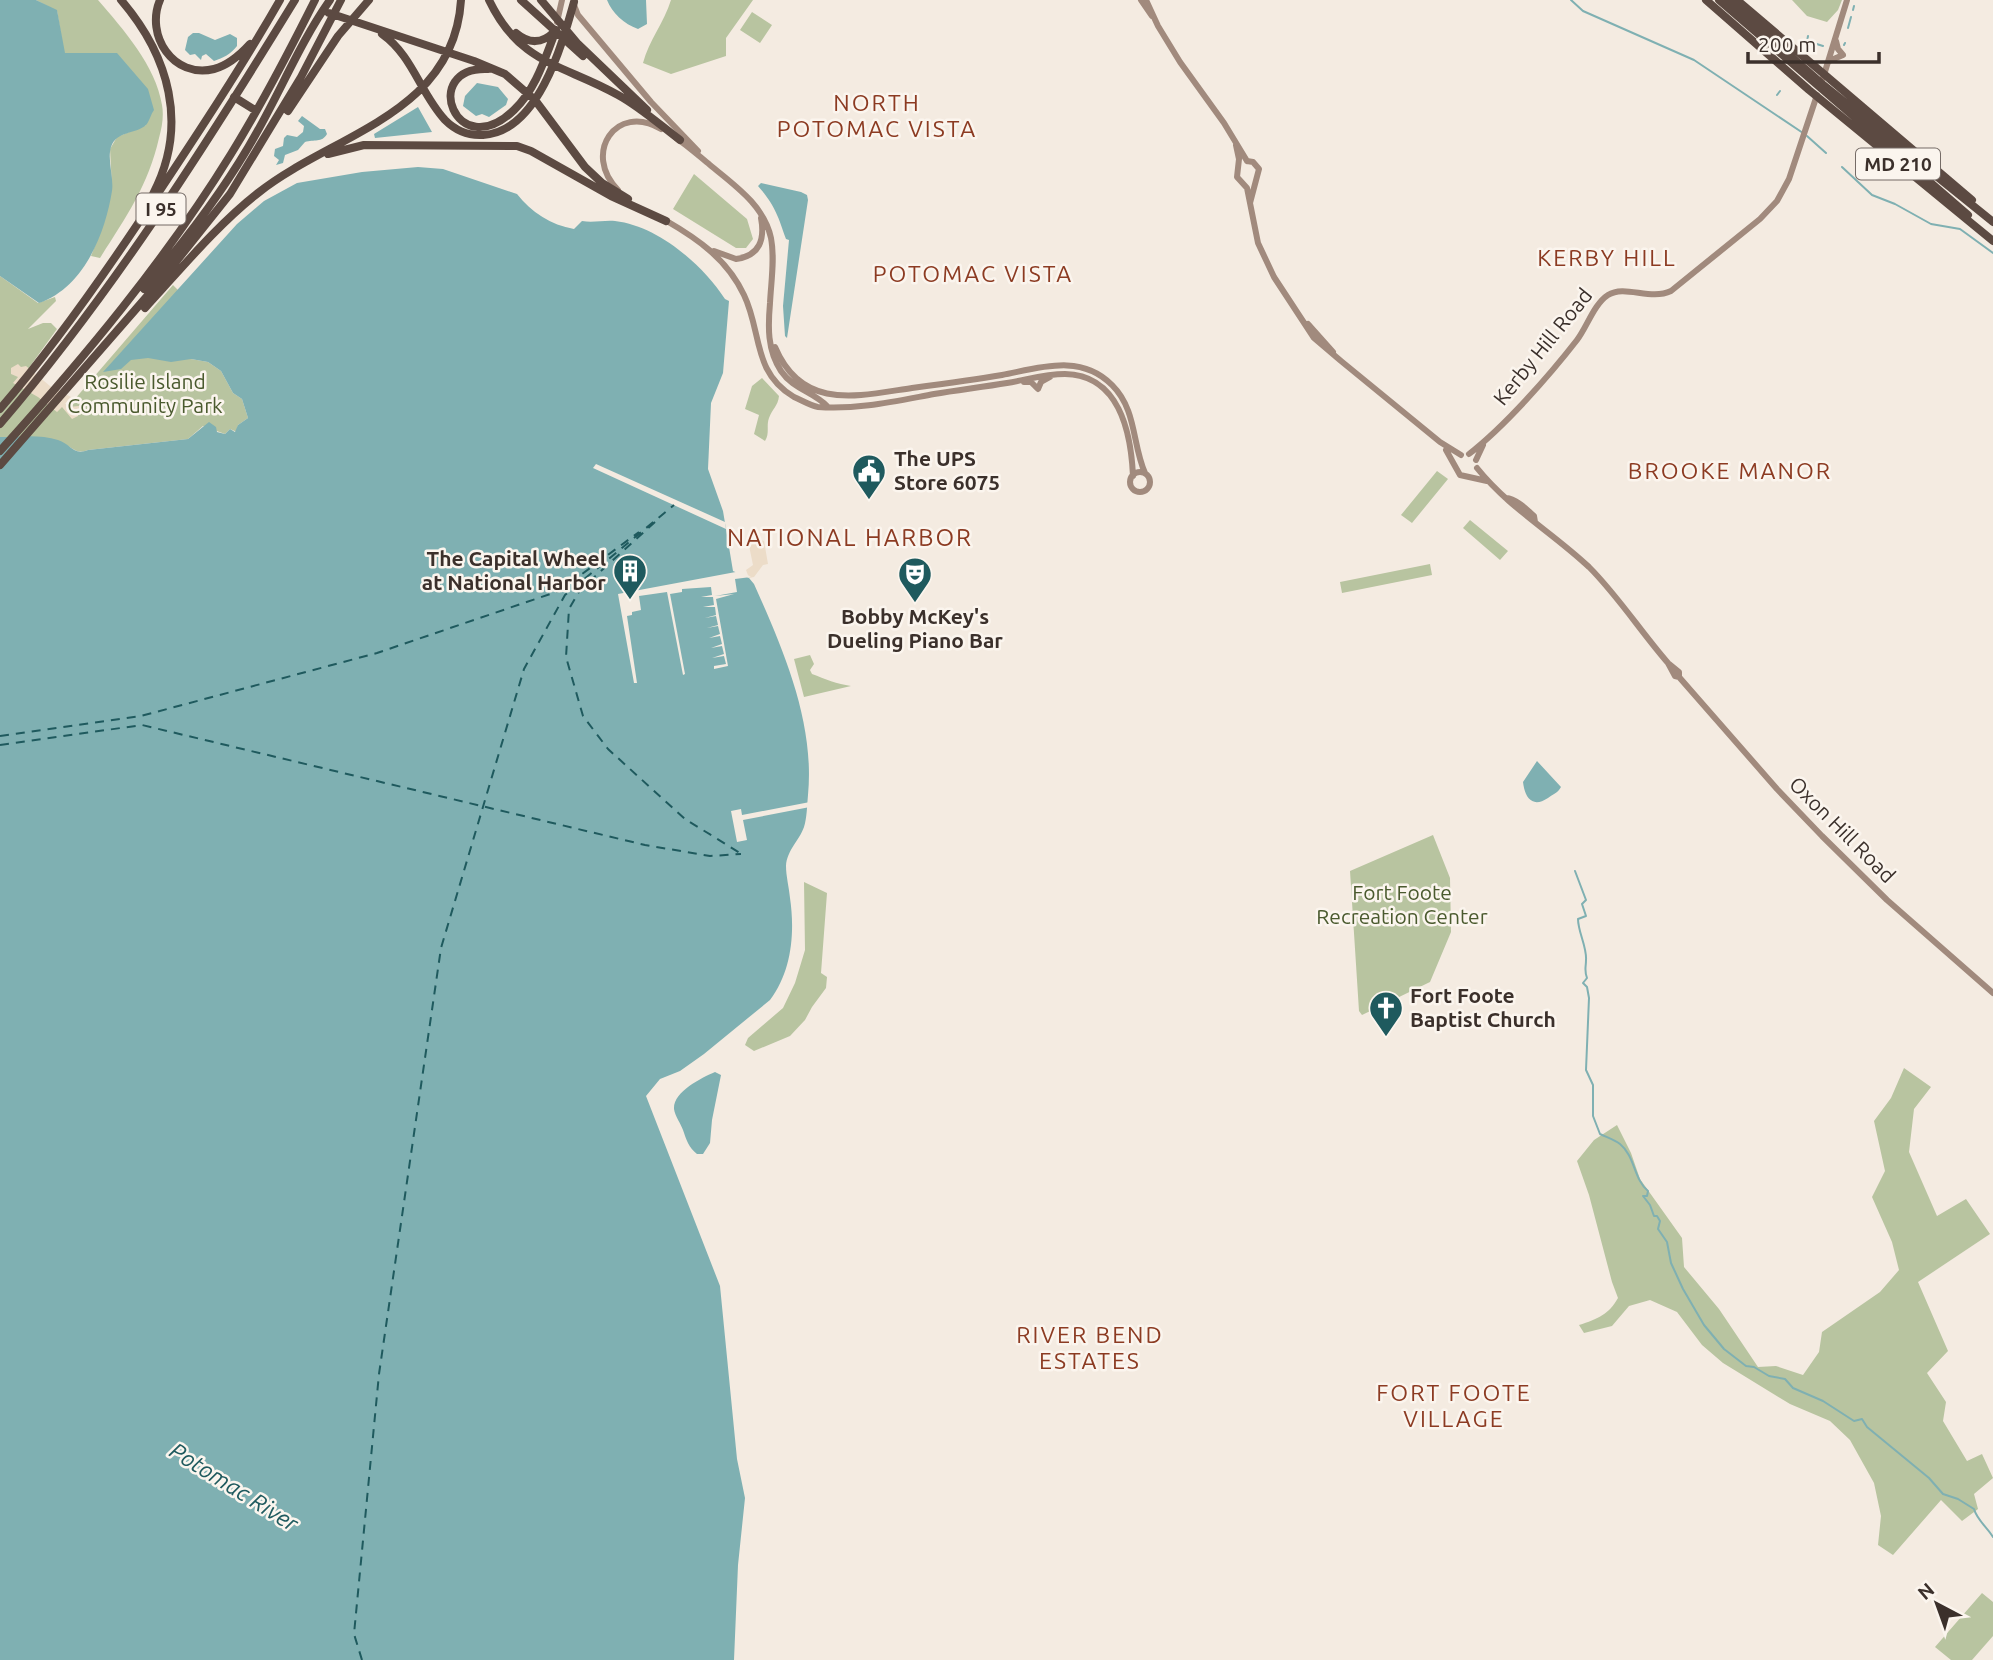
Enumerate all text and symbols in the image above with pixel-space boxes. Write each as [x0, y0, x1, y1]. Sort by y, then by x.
scale bar [1748, 21, 1879, 65]
text: 200 m [1758, 32, 1816, 56]
district label: NORTH POTOMAC VISTA [777, 90, 977, 141]
road number: MD 210 [1856, 148, 1940, 180]
road number: I 95 [136, 194, 186, 224]
district label: KERBY HILL [1537, 245, 1677, 270]
district label: POTOMAC VISTA [873, 261, 1073, 286]
street label: Kerby Hill Road [1488, 283, 1597, 410]
park label: Rosilie Island Community Park [67, 369, 223, 417]
place label: The UPS Store 6075 [894, 446, 1000, 494]
public building icon: The UPS Store 6075 [850, 452, 888, 501]
district label: BROOKE MANOR [1628, 458, 1832, 483]
district label: NATIONAL HARBOR [727, 524, 973, 551]
place label: The Capital Wheel at National Harbor [422, 546, 606, 594]
building icon: The Capital Wheel at National Harbor [611, 552, 649, 601]
theatre icon: Bobby McKey's Dueling Piano Bar [896, 555, 934, 604]
place label: Bobby McKey's Dueling Piano Bar [827, 604, 1003, 652]
street label: Oxon Hill Road [1785, 771, 1901, 887]
park label: Fort Foote Recreation Center [1316, 880, 1488, 928]
place label: Fort Foote Baptist Church [1410, 983, 1556, 1031]
church icon: Fort Foote Baptist Church [1367, 989, 1405, 1038]
district label: RIVER BEND ESTATES [1016, 1322, 1164, 1373]
district label: FORT FOOTE VILLAGE [1376, 1380, 1532, 1431]
water label: Potomac River [166, 1437, 304, 1537]
north arrow [1902, 1569, 1972, 1639]
text: N [1913, 1578, 1938, 1604]

